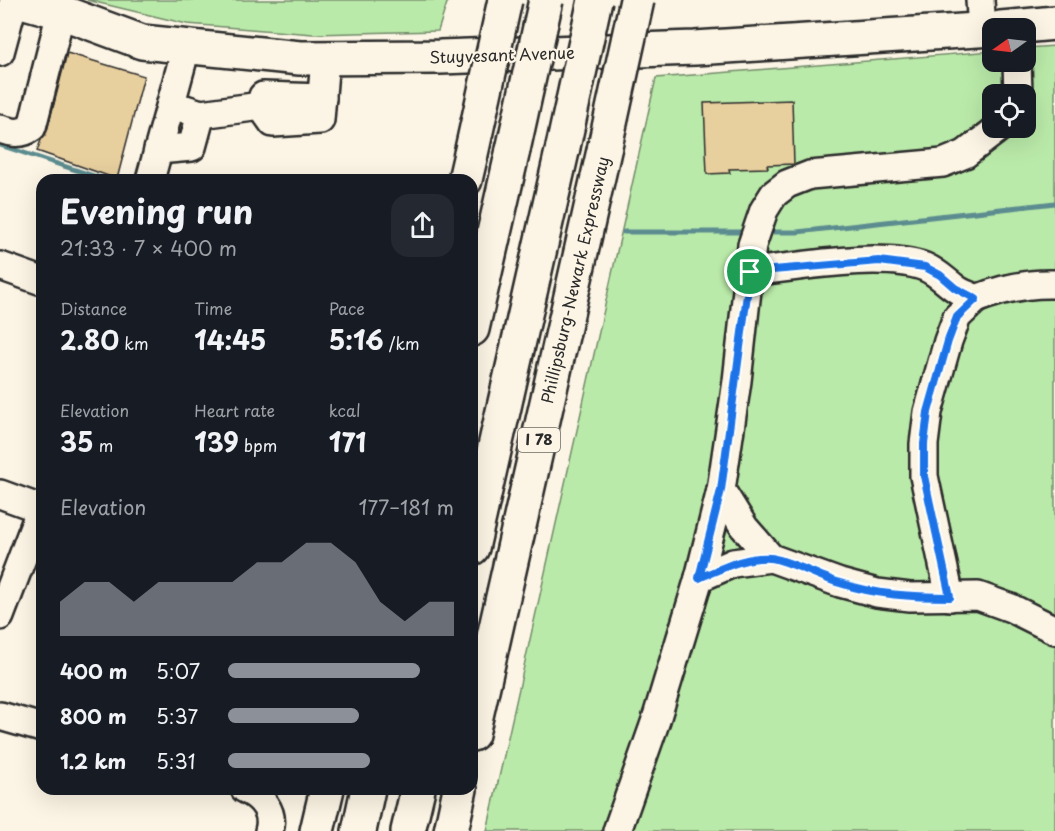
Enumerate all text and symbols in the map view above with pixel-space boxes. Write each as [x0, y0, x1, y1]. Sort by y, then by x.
north arrow [982, 18, 1036, 72]
map controls [982, 18, 1036, 138]
street label: Stuyvesant Avenue [429, 39, 575, 69]
button: locate [982, 84, 1036, 138]
street label: Phillipsburg-Newark Expressway [534, 154, 614, 406]
text: Evening run [60, 185, 253, 235]
button: share [391, 194, 454, 257]
text: 21:33 · 7 × 400 m [60, 233, 237, 263]
pin [724, 246, 775, 297]
icon: arrive [733, 255, 766, 288]
text: Distance [60, 296, 127, 320]
text: Time [194, 296, 232, 320]
text: Pace [329, 296, 365, 320]
text: 2.80 [60, 320, 119, 359]
text: 14:45 [194, 320, 266, 359]
text: 5:16 [329, 320, 384, 359]
text: km [119, 331, 148, 355]
text: /km [384, 331, 419, 355]
text: Elevation [60, 398, 129, 422]
text: Heart rate [194, 398, 275, 422]
text: kcal [329, 398, 361, 422]
text: 35 [60, 422, 94, 461]
text: 139 [194, 422, 239, 461]
text: 171 [329, 422, 366, 461]
road number: I 78 [518, 428, 560, 452]
text: m [94, 433, 113, 457]
text: bpm [239, 433, 277, 457]
text: Elevation [60, 492, 146, 522]
text: 177–181 m [358, 492, 454, 522]
text: 400 m [60, 656, 128, 686]
text: 5:07 [156, 656, 200, 686]
text: 800 m [60, 701, 127, 731]
text: 5:37 [156, 701, 198, 731]
text: 1.2 km [60, 746, 126, 776]
text: 5:31 [156, 746, 196, 776]

